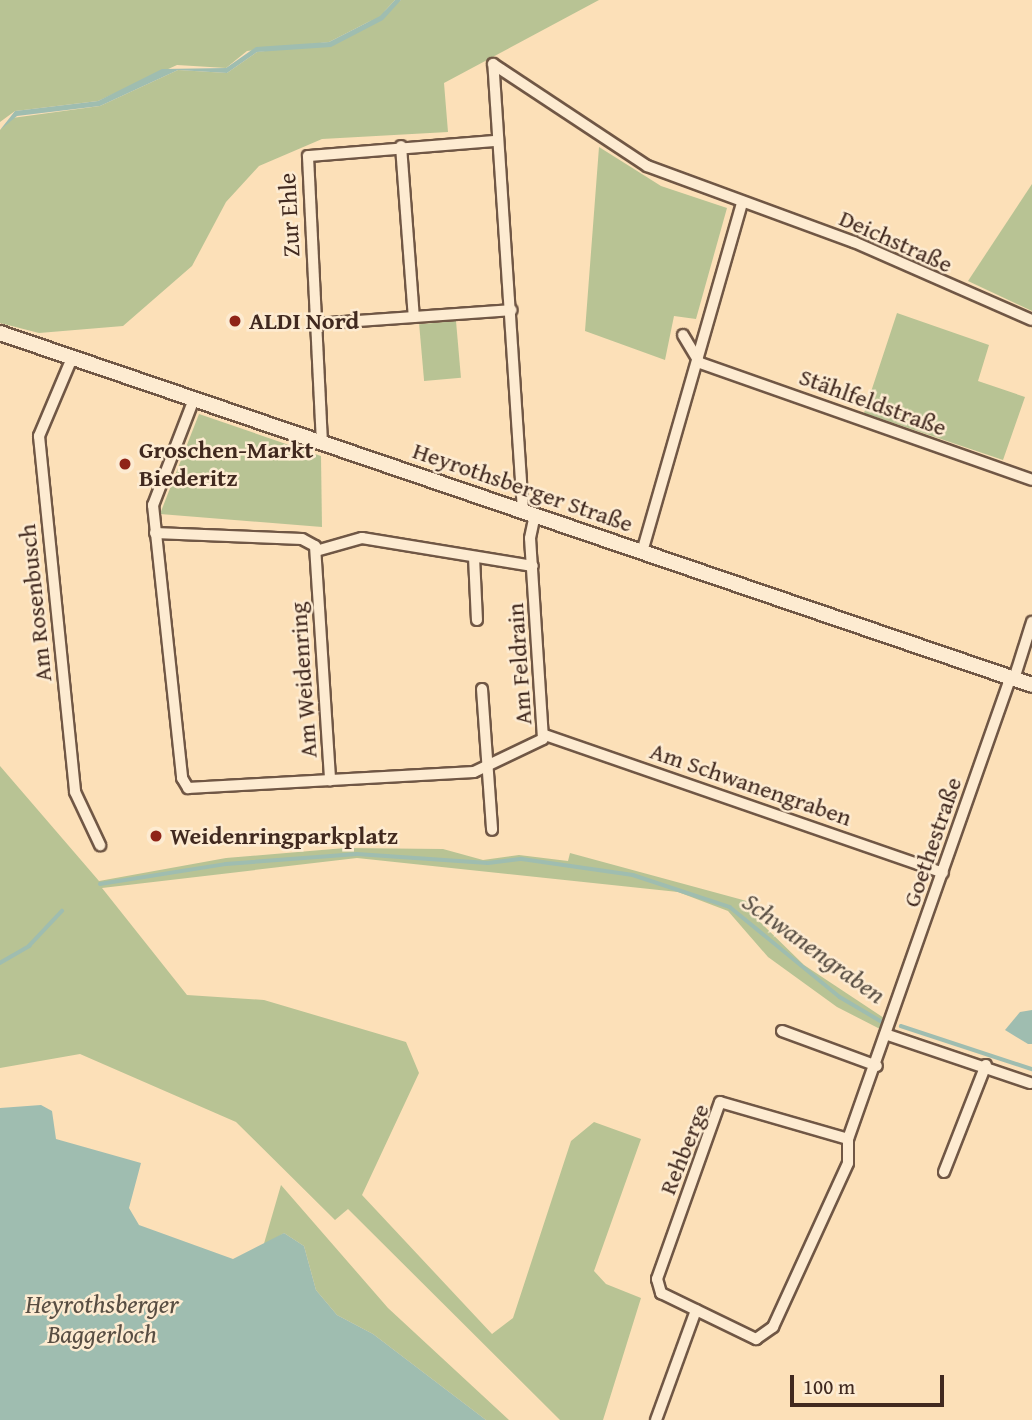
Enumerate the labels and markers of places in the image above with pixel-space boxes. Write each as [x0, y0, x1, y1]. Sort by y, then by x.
place label: ALDI Nord [249, 307, 359, 335]
marker: ALDI Nord [227, 313, 243, 329]
place label: Groschen-Markt Biederitz [139, 436, 314, 492]
marker: Groschen-Markt Biederitz [117, 456, 133, 472]
place label: Weidenringparkplatz [170, 822, 398, 850]
marker: Weidenringparkplatz [148, 828, 164, 844]

